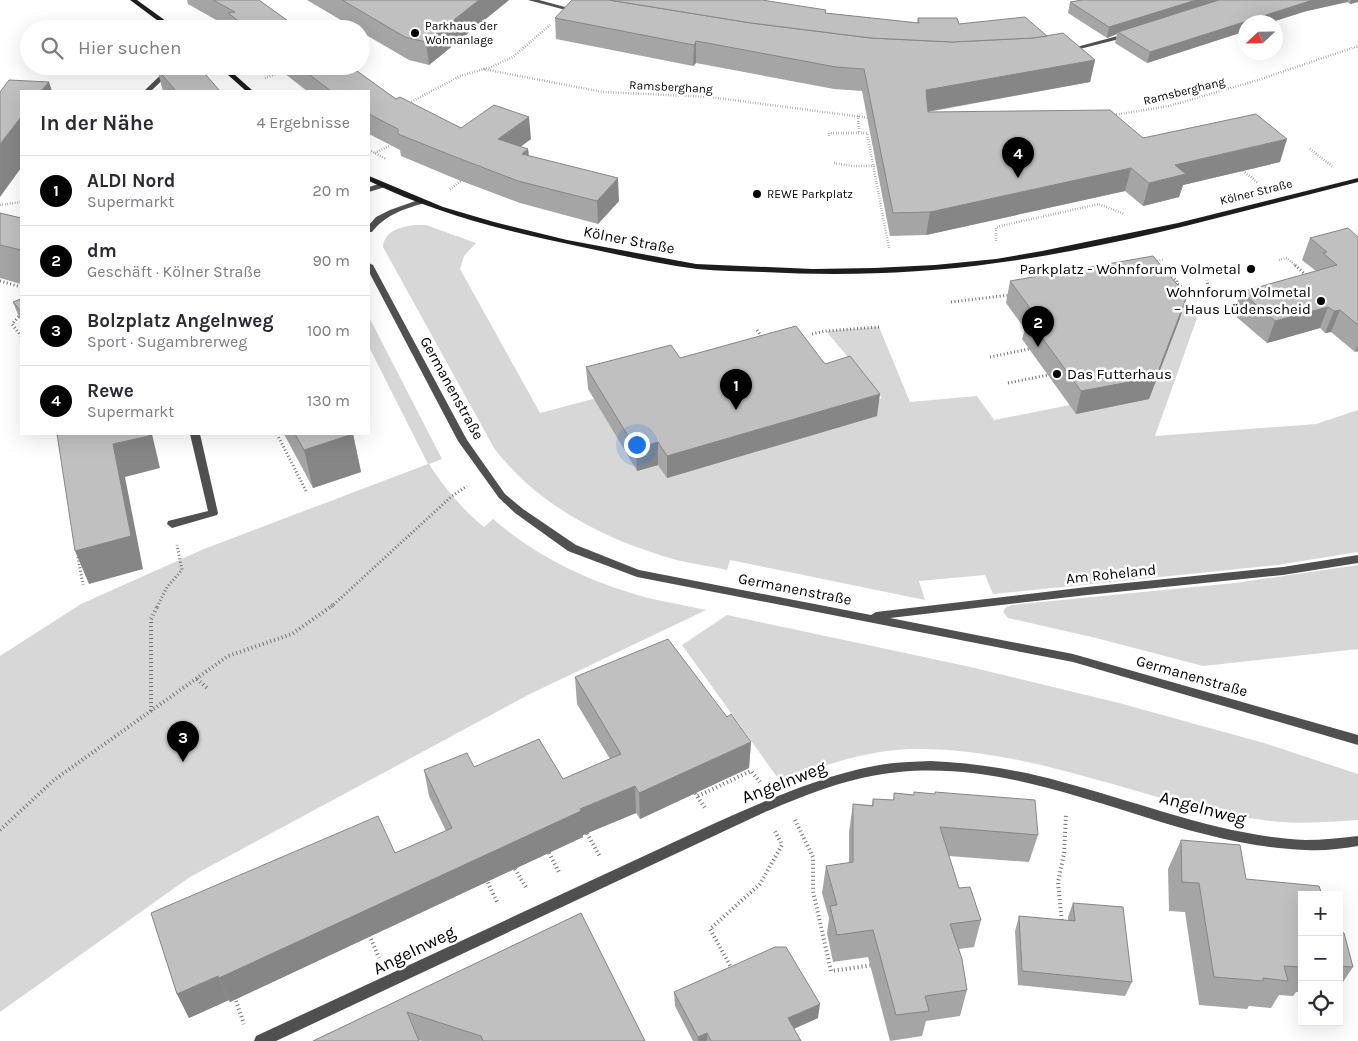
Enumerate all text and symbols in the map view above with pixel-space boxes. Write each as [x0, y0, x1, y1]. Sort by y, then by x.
north arrow [1238, 15, 1283, 60]
place label: Parkhaus der Wohnanlage [425, 19, 498, 47]
search box [20, 20, 370, 75]
marker: Parkhaus der Wohnanlage [409, 27, 421, 39]
icon: search [38, 34, 66, 62]
text: Hier suchen [78, 37, 181, 59]
street label: Ramsberghang [1142, 74, 1226, 108]
street label: Ramsberghang [629, 78, 713, 96]
text: In der Nähe [40, 111, 154, 135]
text: 4 Ergebnisse [257, 113, 350, 132]
pin: 4 [1002, 137, 1034, 178]
text: ALDI Nord [87, 170, 175, 192]
street label: Kölner Straße [1218, 176, 1294, 208]
text: 1 [53, 181, 59, 200]
text: 20 m [312, 181, 350, 200]
place label: REWE Parkplatz [767, 187, 853, 201]
marker: REWE Parkplatz [751, 188, 763, 200]
text: Supermarkt [87, 192, 174, 211]
street label: Kölner Straße [582, 222, 676, 258]
text: dm [87, 240, 117, 262]
text: 2 [51, 251, 61, 270]
text: 90 m [312, 251, 350, 270]
place label: Parkplatz - Wohnforum Volmetal [1019, 260, 1241, 278]
text: Geschäft · Kölner Straße [87, 262, 261, 281]
marker: Parkplatz - Wohnforum Volmetal [1245, 263, 1257, 275]
place label: Wohnforum Volmetal – Haus Lüdenscheid [1166, 283, 1311, 318]
marker: Wohnforum Volmetal – Haus Lüdenscheid [1315, 295, 1327, 307]
pin: 2 [1022, 306, 1054, 347]
text: Bolzplatz Angelnweg [87, 310, 273, 332]
text: 3 [51, 321, 61, 340]
text: 100 m [307, 321, 350, 340]
text: Sport · Sugambrerweg [87, 332, 247, 351]
street label: Germanenstraße [416, 333, 488, 443]
place label: Das Futterhaus [1067, 365, 1172, 383]
marker: Das Futterhaus [1051, 368, 1063, 380]
pin: 1 [720, 369, 752, 410]
text: Rewe [87, 380, 134, 402]
text: 4 [51, 391, 61, 410]
text: 130 m [307, 391, 350, 410]
text: Supermarkt [87, 402, 174, 421]
your location [624, 432, 650, 458]
street label: Am Roheland [1065, 560, 1157, 588]
street label: Germanenstraße [737, 569, 853, 609]
street label: Germanenstraße [1134, 651, 1250, 701]
pin: 3 [167, 721, 199, 762]
street label: Angelnweg [739, 756, 829, 808]
street label: Angelnweg [1157, 786, 1249, 830]
map controls [1298, 891, 1343, 1026]
button: + [1298, 891, 1343, 936]
street label: Angelnweg [369, 921, 459, 979]
button: − [1298, 936, 1343, 981]
button: locate [1298, 981, 1343, 1026]

